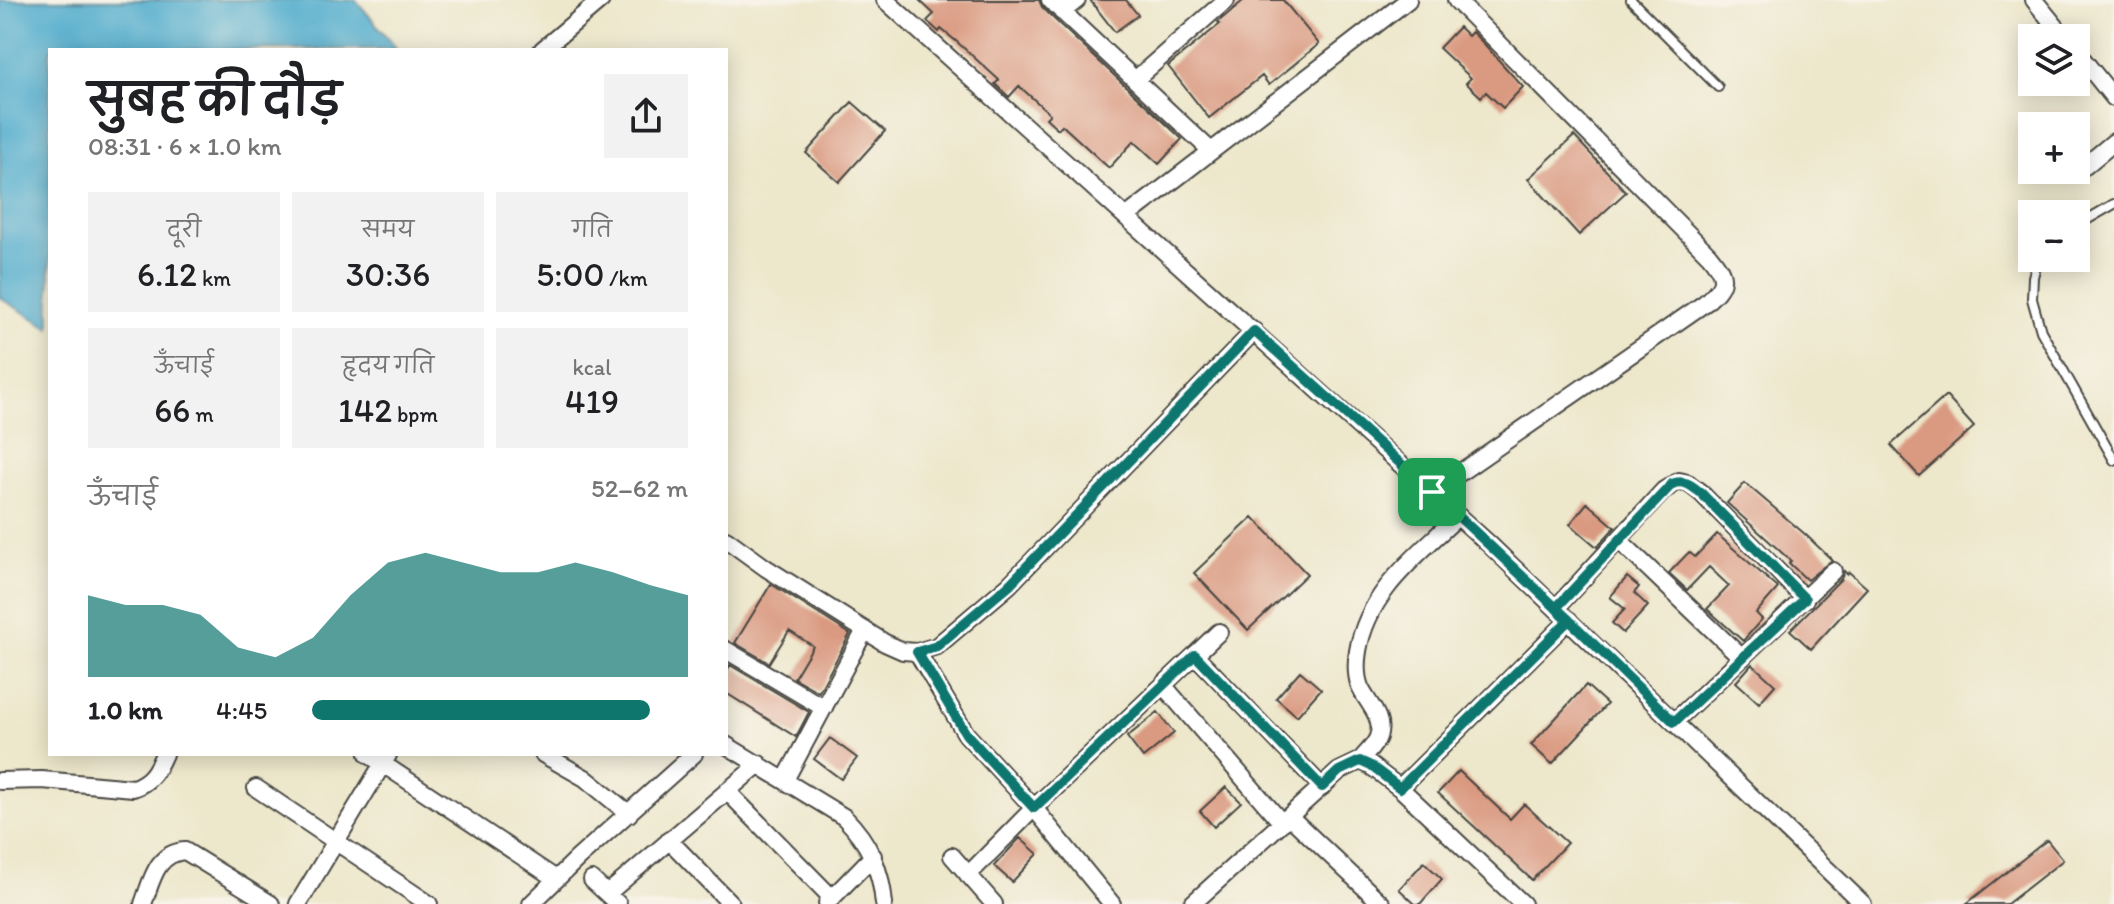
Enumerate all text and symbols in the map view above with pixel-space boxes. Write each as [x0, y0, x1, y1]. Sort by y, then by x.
map controls [2018, 24, 2090, 272]
button: layers [2018, 24, 2090, 96]
text: सुबह की दौड़ [88, 73, 341, 126]
button: share [604, 74, 688, 158]
button: + [2018, 112, 2090, 184]
text: 08:31 · 6 × 1.0 km [88, 130, 282, 162]
button: − [2018, 200, 2090, 272]
text: दूरी [167, 216, 201, 243]
text: समय [362, 216, 414, 243]
text: गति [572, 216, 612, 243]
text: 6.12 [137, 254, 197, 295]
text: 30:36 [346, 254, 430, 295]
text: 5:00 [536, 254, 604, 295]
text: km [197, 265, 231, 292]
text: /km [604, 265, 648, 292]
text: ऊँचाई [154, 352, 214, 379]
text: हृदय गति [342, 352, 434, 379]
text: kcal [572, 354, 612, 381]
text: 419 [565, 381, 619, 422]
text: 66 [154, 390, 190, 431]
text: 142 [338, 390, 392, 431]
text: m [190, 401, 214, 428]
text: bpm [392, 401, 438, 428]
pin [1398, 458, 1466, 526]
icon: arrive [1410, 470, 1454, 514]
text: 52–62 m [591, 472, 688, 504]
text: ऊँचाई [88, 480, 158, 512]
text: 1.0 km [88, 694, 163, 726]
text: 4:45 [216, 694, 267, 726]

